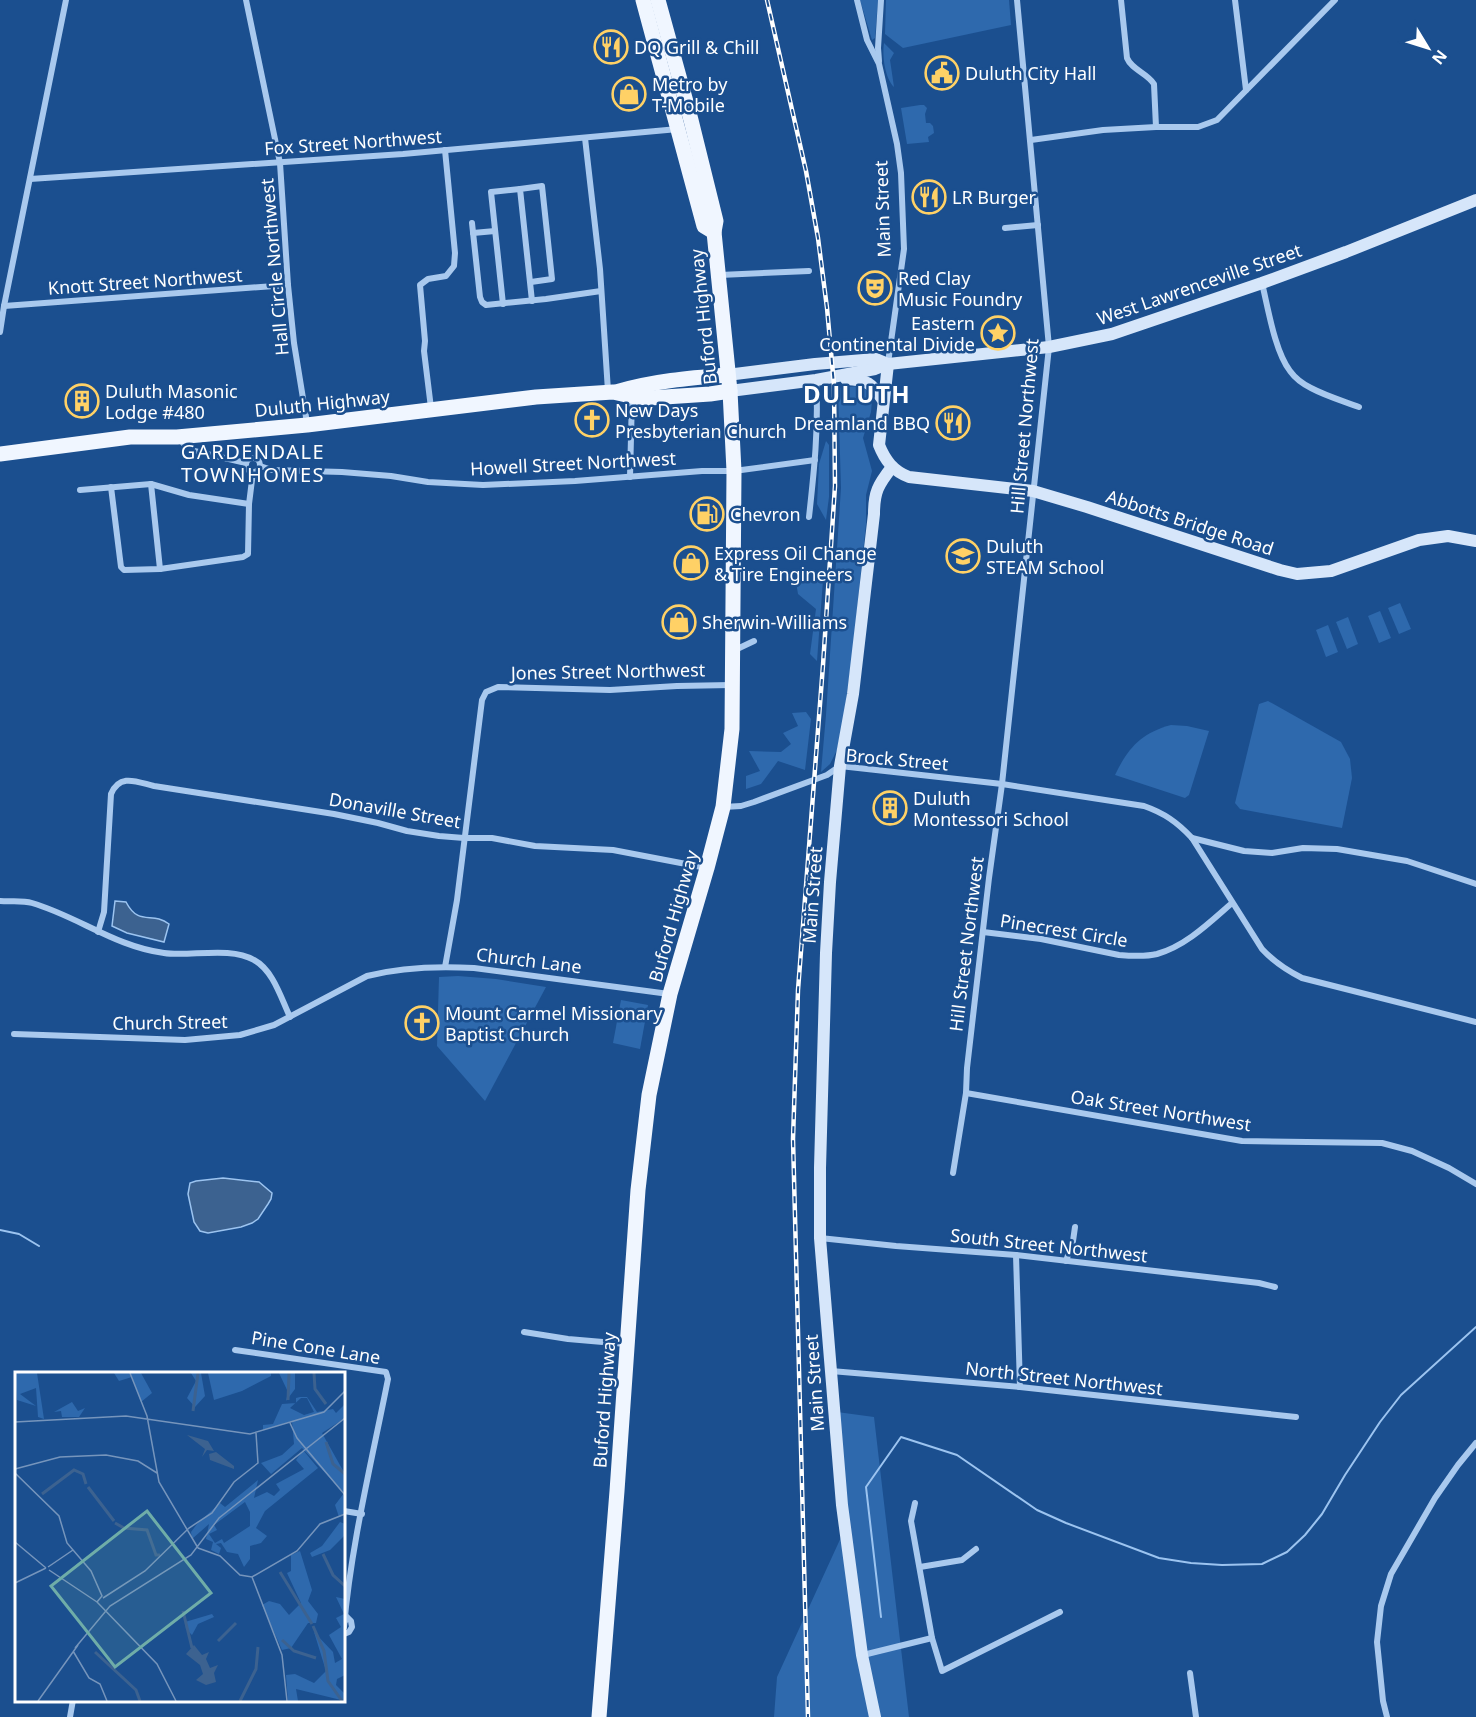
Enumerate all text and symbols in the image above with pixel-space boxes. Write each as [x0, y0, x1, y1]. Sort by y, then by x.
north arrow [1398, 18, 1458, 78]
restaurant icon: DQ Grill & Chill [593, 29, 629, 65]
place label: DQ Grill & Chill [634, 35, 759, 59]
text: N [1427, 45, 1452, 69]
public building icon: Duluth City Hall [924, 55, 960, 91]
place label: Duluth City Hall [965, 61, 1096, 85]
place label: Metro by T-Mobile [652, 72, 728, 117]
shop icon: Metro by T-Mobile [611, 76, 647, 112]
street label: Fox Street Northwest [263, 124, 443, 160]
street label: Main Street [868, 160, 896, 258]
street label: Hall Circle Northwest [254, 177, 294, 357]
restaurant icon: LR Burger [911, 179, 947, 215]
place label: LR Burger [952, 185, 1037, 209]
street label: West Lawrenceville Street [1093, 238, 1305, 330]
street label: Buford Highway [684, 247, 722, 386]
street label: Knott Street Northwest [47, 262, 243, 300]
place label: Red Clay Music Foundry [898, 266, 1023, 311]
theatre icon: Red Clay Music Foundry [857, 270, 893, 306]
place label: Eastern Continental Divide [819, 311, 975, 356]
place icon: Eastern Continental Divide [980, 315, 1016, 351]
street label: Hill Street Northwest [1004, 337, 1044, 515]
district label: DULUTH [803, 377, 911, 410]
place label: Duluth Masonic Lodge #480 [105, 379, 238, 424]
building icon: Duluth Masonic Lodge #480 [64, 383, 100, 419]
street label: Duluth Highway [253, 384, 392, 422]
place label: New Days Presbyterian Church [615, 398, 787, 443]
church icon: New Days Presbyterian Church [574, 402, 610, 438]
restaurant icon: Dreamland BBQ [935, 405, 971, 441]
place label: Dreamland BBQ [794, 411, 930, 435]
district label: GARDENDALE TOWNHOMES [181, 438, 325, 488]
street label: Howell Street Northwest [469, 446, 677, 480]
street label: Abbotts Bridge Road [1103, 484, 1277, 560]
fuel station icon: Chevron [689, 496, 725, 532]
place label: Chevron [730, 502, 801, 526]
place label: Duluth STEAM School [986, 534, 1104, 579]
school or university icon: Duluth STEAM School [945, 538, 981, 574]
place label: Express Oil Change & Tire Engineers [714, 541, 877, 586]
shop icon: Express Oil Change & Tire Engineers [673, 545, 709, 581]
shop icon: Sherwin-Williams [661, 604, 697, 640]
place label: Sherwin-Williams [702, 610, 847, 634]
street label: Jones Street Northwest [509, 657, 706, 685]
street label: Brock Street [845, 743, 950, 775]
place label: Duluth Montessori School [913, 786, 1069, 831]
street label: Donaville Street [327, 787, 463, 833]
building icon: Duluth Montessori School [872, 790, 908, 826]
street label: Main Street [797, 845, 827, 944]
street label: Buford Highway [643, 846, 704, 985]
street label: Hill Street Northwest [943, 855, 989, 1033]
street label: Pinecrest Circle [998, 908, 1130, 952]
street label: Church Lane [475, 942, 583, 978]
place label: Mount Carmel Missionary Baptist Church [445, 1001, 663, 1046]
church icon: Mount Carmel Missionary Baptist Church [404, 1005, 440, 1041]
street label: Church Street [112, 1009, 228, 1035]
street label: Oak Street Northwest [1069, 1084, 1253, 1136]
street label: South Street Northwest [949, 1223, 1149, 1267]
street label: Pine Cone Lane [250, 1325, 382, 1369]
street label: Buford Highway [587, 1330, 621, 1469]
street label: Main Street [799, 1333, 829, 1432]
street label: North Street Northwest [964, 1356, 1164, 1400]
inset map [15, 1372, 345, 1702]

